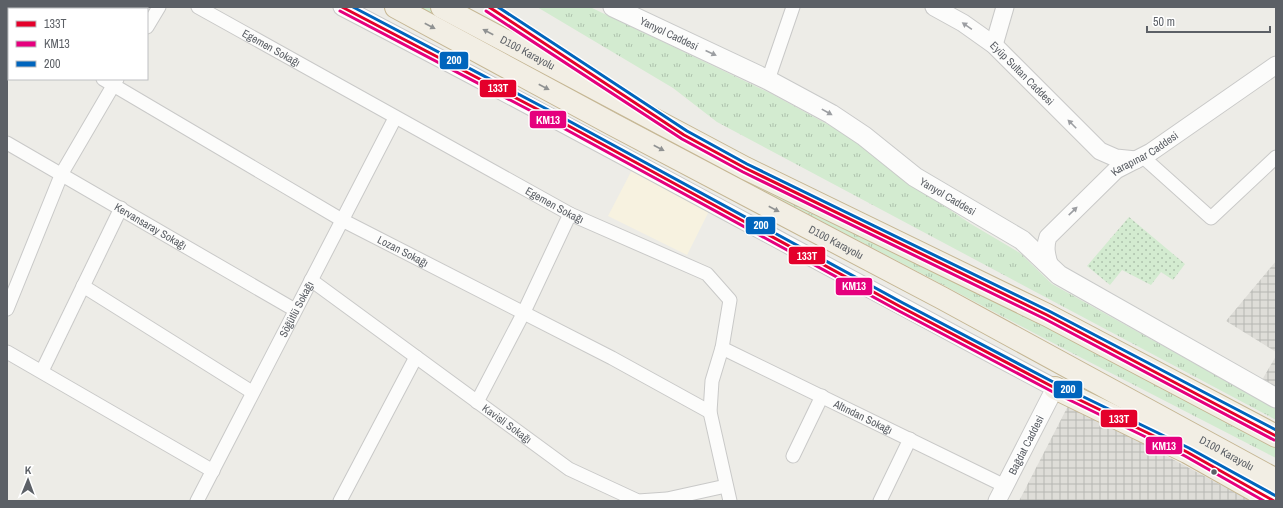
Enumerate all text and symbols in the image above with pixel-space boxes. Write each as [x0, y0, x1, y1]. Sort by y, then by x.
legend [8, 8, 148, 80]
scale bar [1147, 8, 1270, 34]
street label: Yanyol Caddesi [638, 14, 701, 53]
text: 50 m [1153, 14, 1175, 30]
text: 133T [44, 16, 66, 32]
one-way arrow [424, 22, 436, 29]
one-way arrow [962, 22, 972, 30]
street label: Egemen Sokağı [240, 26, 303, 70]
one-way arrow [483, 29, 494, 35]
street label: D100 Karayolu [498, 32, 557, 73]
text: KM13 [44, 36, 70, 52]
street label: Eyüp Sultan Caddesi [987, 38, 1057, 108]
one-way arrow [706, 50, 717, 56]
line badge: 200 [439, 51, 469, 70]
text: 200 [446, 53, 462, 67]
text: 200 [44, 56, 60, 72]
line badge: 133T [479, 79, 517, 98]
text: 133T [488, 81, 509, 95]
one-way arrow [538, 84, 550, 91]
one-way arrow [821, 109, 833, 116]
line badge: KM13 [529, 110, 567, 129]
text: KM13 [536, 113, 560, 127]
one-way arrow [1067, 119, 1077, 129]
street label: Karapınar Caddesi [1107, 128, 1181, 179]
one-way arrow [653, 145, 665, 152]
street label: Yanyol Caddesi [917, 174, 979, 218]
street label: Egemen Sokağı [523, 184, 586, 226]
street label: Kervansaray Sokağı [112, 200, 189, 253]
one-way arrow [768, 206, 780, 212]
one-way arrow [1068, 206, 1078, 216]
line badge: 200 [745, 216, 776, 235]
text: 200 [753, 218, 769, 232]
street label: D100 Karayolu [806, 222, 866, 262]
street label: Lozan Sokağı [375, 232, 431, 270]
line badge: 133T [788, 246, 826, 265]
text: 133T [797, 249, 818, 263]
line badge: KM13 [835, 277, 873, 296]
street label: Söğütlü Sokağı [276, 279, 317, 340]
text: KM13 [842, 279, 866, 293]
line badge: 200 [1053, 380, 1083, 399]
text: 200 [1060, 382, 1076, 396]
street label: Altından Sokağı [830, 396, 895, 437]
street label: Kavisli Sokağı [480, 401, 534, 446]
line badge: 133T [1100, 409, 1138, 428]
text: 133T [1109, 412, 1130, 426]
street label: Bağdat Caddesi [1005, 413, 1047, 477]
street label: D100 Karayolu [1197, 433, 1256, 474]
line badge: KM13 [1145, 436, 1183, 455]
text: KM13 [1152, 439, 1176, 453]
north arrow [8, 460, 48, 500]
text: K [25, 463, 32, 477]
unlabelled marker [1209, 467, 1219, 477]

